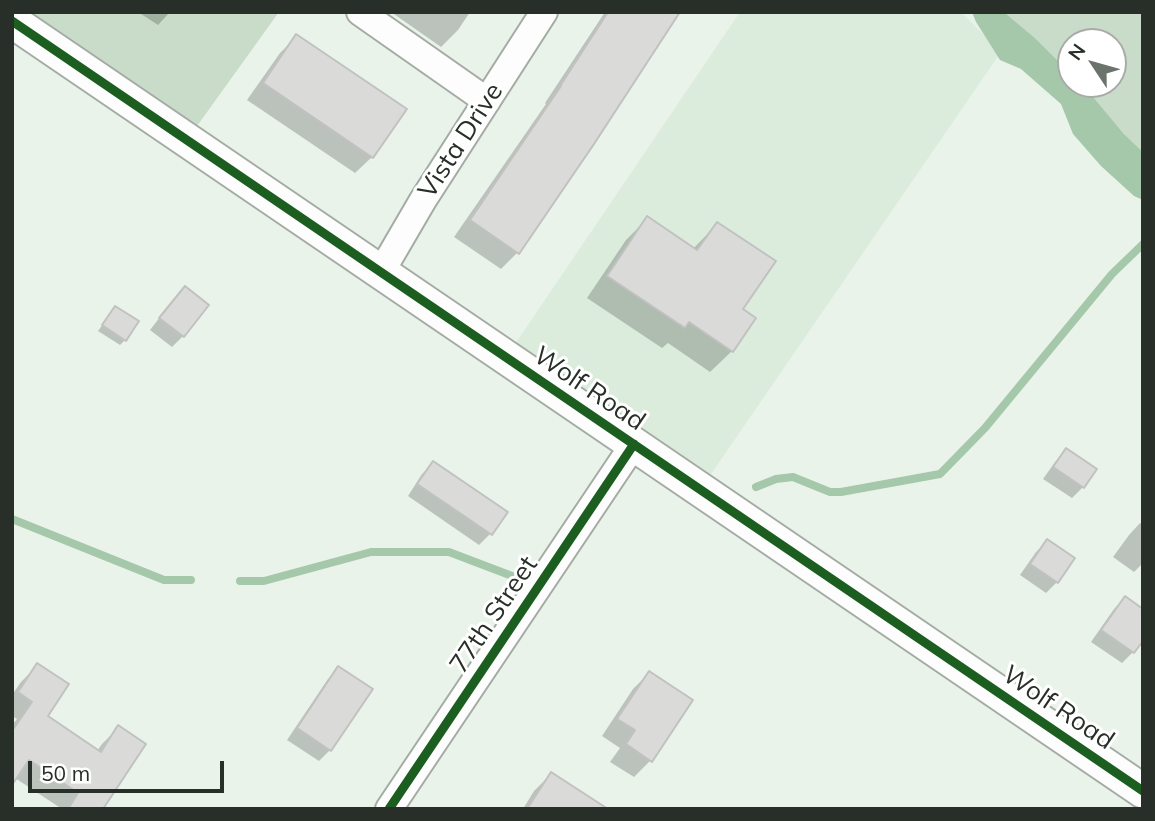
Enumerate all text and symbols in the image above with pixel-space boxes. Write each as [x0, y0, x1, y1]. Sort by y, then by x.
north arrow [1057, 28, 1127, 98]
text: N [1063, 39, 1091, 65]
street label: Vista Drive [412, 77, 510, 205]
street label: Wolf Road [527, 340, 651, 438]
street label: 77th Street [444, 551, 544, 679]
street label: Wolf Road [996, 659, 1120, 757]
scale bar [32, 748, 228, 792]
text: 50 m [41, 760, 90, 786]

